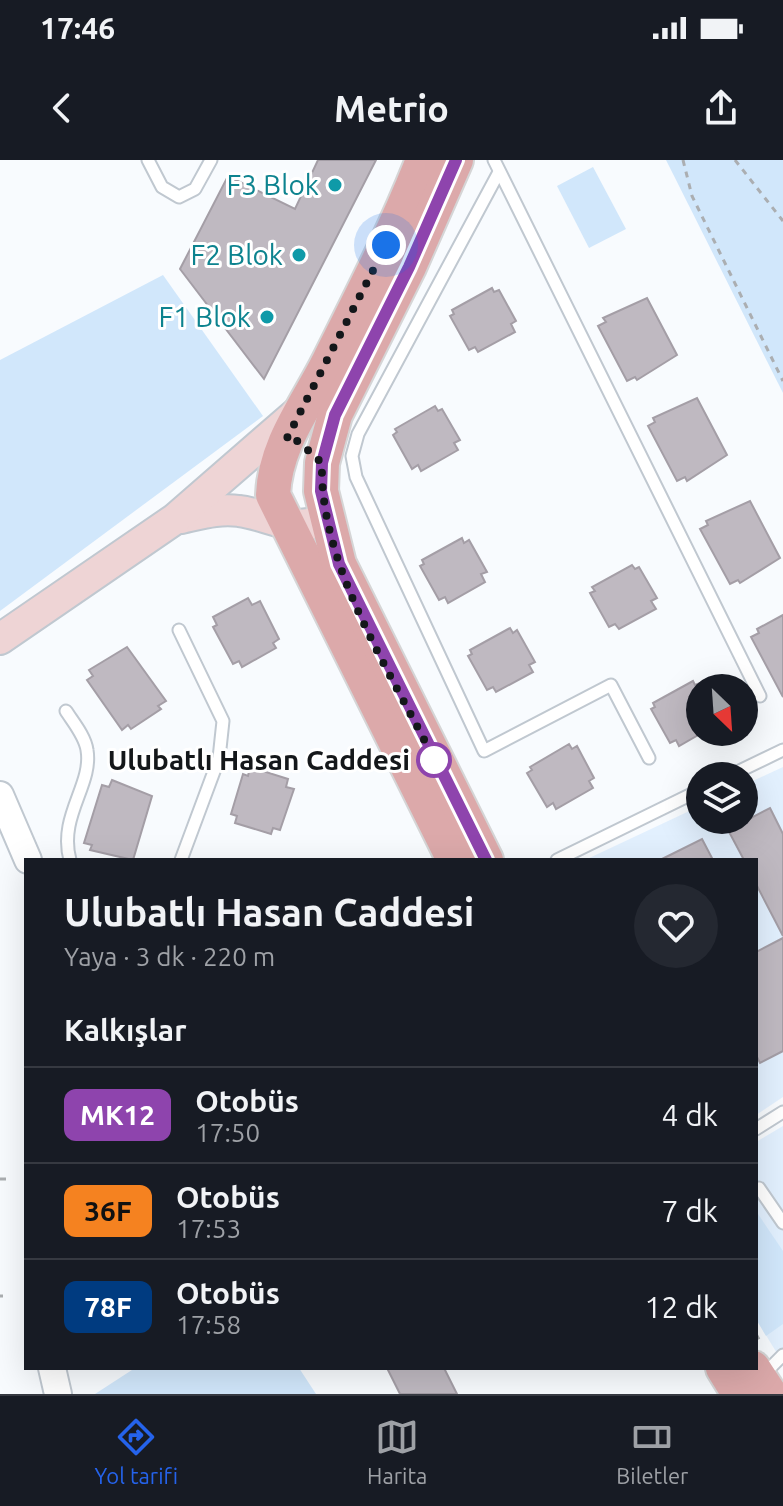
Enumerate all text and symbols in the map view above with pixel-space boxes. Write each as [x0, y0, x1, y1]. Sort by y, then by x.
text: 17:46 [40, 11, 115, 45]
icon: back [40, 86, 84, 130]
icon: share [699, 86, 743, 130]
text: Metrio [334, 88, 449, 129]
place label: F3 Blok [226, 169, 319, 200]
marker: F3 Blok [326, 176, 344, 194]
your location [366, 225, 406, 265]
place label: F2 Blok [190, 239, 283, 270]
marker: F2 Blok [290, 246, 308, 264]
place label: F1 Blok [158, 301, 251, 332]
marker: F1 Blok [258, 308, 276, 326]
north arrow [686, 674, 758, 746]
map controls [686, 674, 758, 834]
marker: Ulubatlı Hasan Caddesi [417, 743, 451, 777]
place label: Ulubatlı Hasan Caddesi [108, 744, 410, 775]
button: layers [686, 762, 758, 834]
button: heart [634, 884, 718, 968]
text: Ulubatlı Hasan Caddesi [64, 891, 474, 933]
text: Yaya · 3 dk · 220 m [64, 942, 275, 971]
text: Kalkışlar [64, 1013, 187, 1047]
text: Otobüs [195, 1084, 299, 1118]
text: 4 dk [662, 1098, 718, 1132]
text: MK12 [80, 1099, 155, 1130]
text: 17:50 [195, 1118, 260, 1147]
text: Otobüs [176, 1180, 280, 1214]
text: 7 dk [662, 1194, 718, 1228]
text: 36F [84, 1195, 132, 1226]
text: 17:53 [176, 1214, 241, 1243]
text: Otobüs [176, 1276, 280, 1310]
text: 12 dk [645, 1290, 718, 1324]
text: 78F [84, 1291, 132, 1322]
text: 17:58 [176, 1310, 241, 1339]
tab: Yol tarifi [95, 1415, 178, 1488]
tab: Harita [367, 1415, 427, 1488]
tab: Biletler [616, 1415, 688, 1488]

